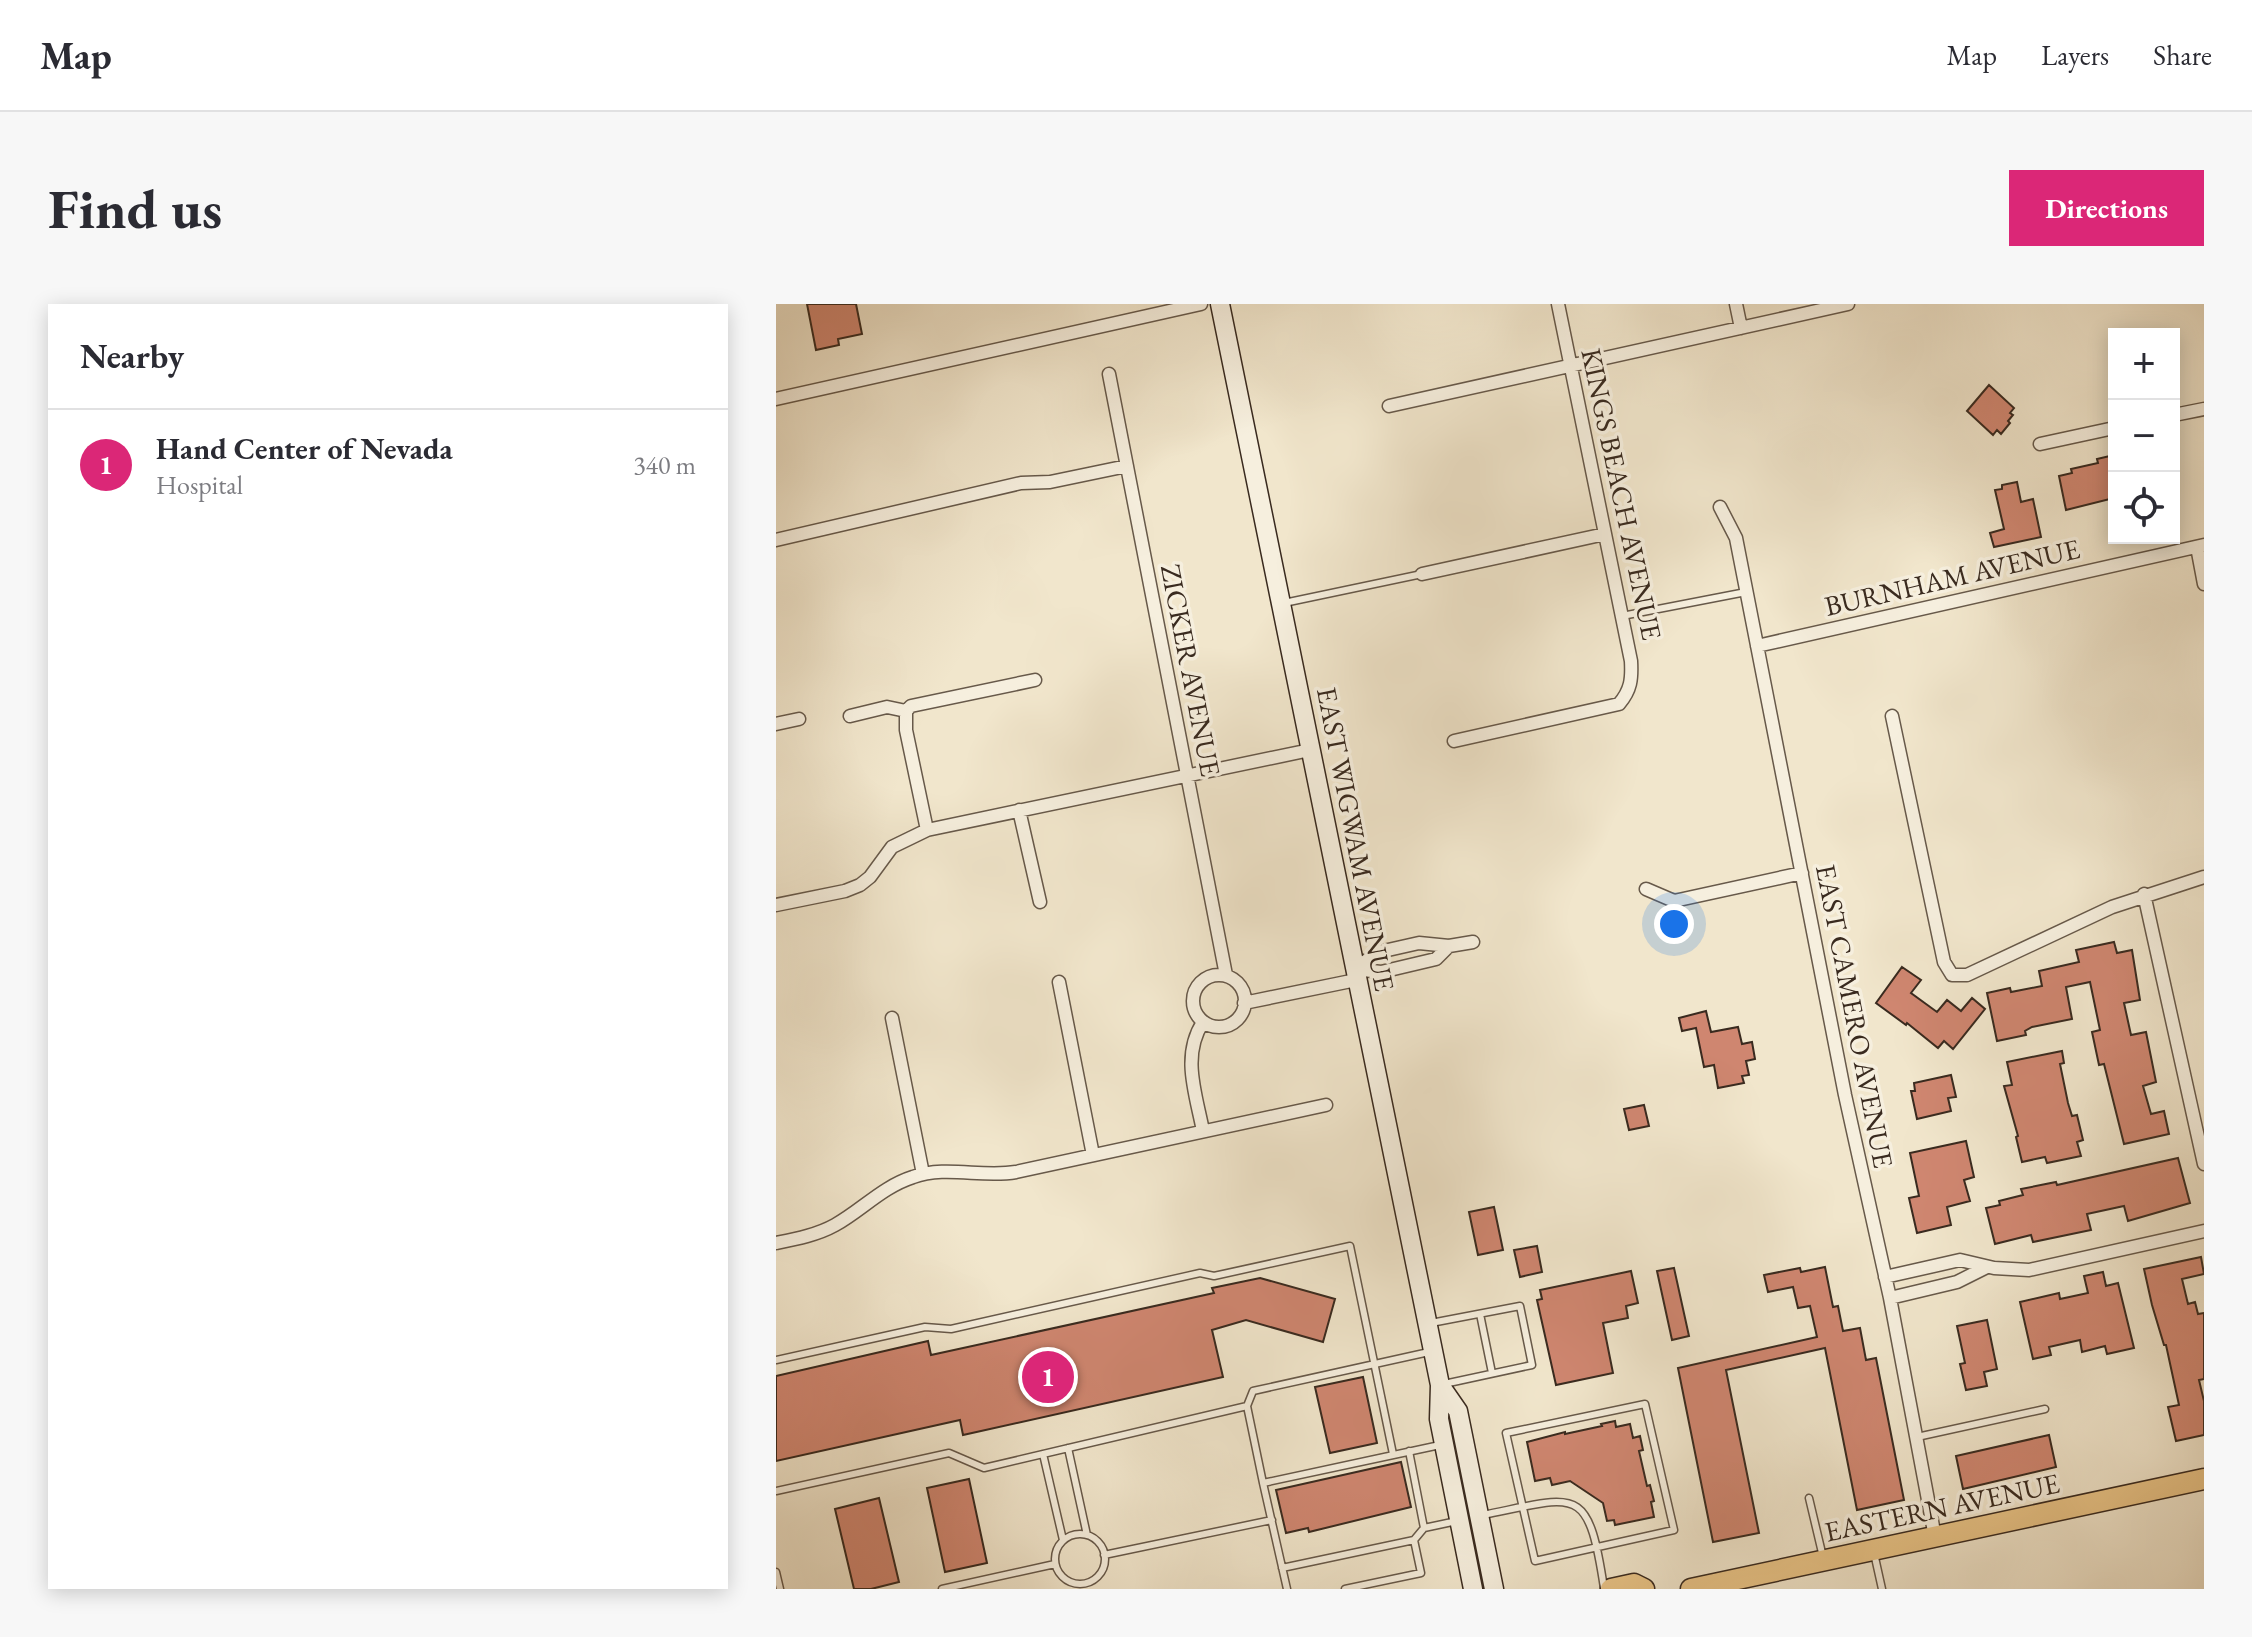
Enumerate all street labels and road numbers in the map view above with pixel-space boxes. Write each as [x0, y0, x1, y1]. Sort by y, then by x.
street label: KINGS BEACH AVENUE [1573, 345, 1671, 643]
street label: BURNHAM AVENUE [1821, 530, 2083, 624]
street label: ZICKER AVENUE [1153, 561, 1229, 779]
street label: EAST WIGWAM AVENUE [1309, 684, 1403, 994]
street label: EAST CAMERO AVENUE [1808, 861, 1902, 1171]
street label: EASTERN AVENUE [1821, 1464, 2063, 1549]

